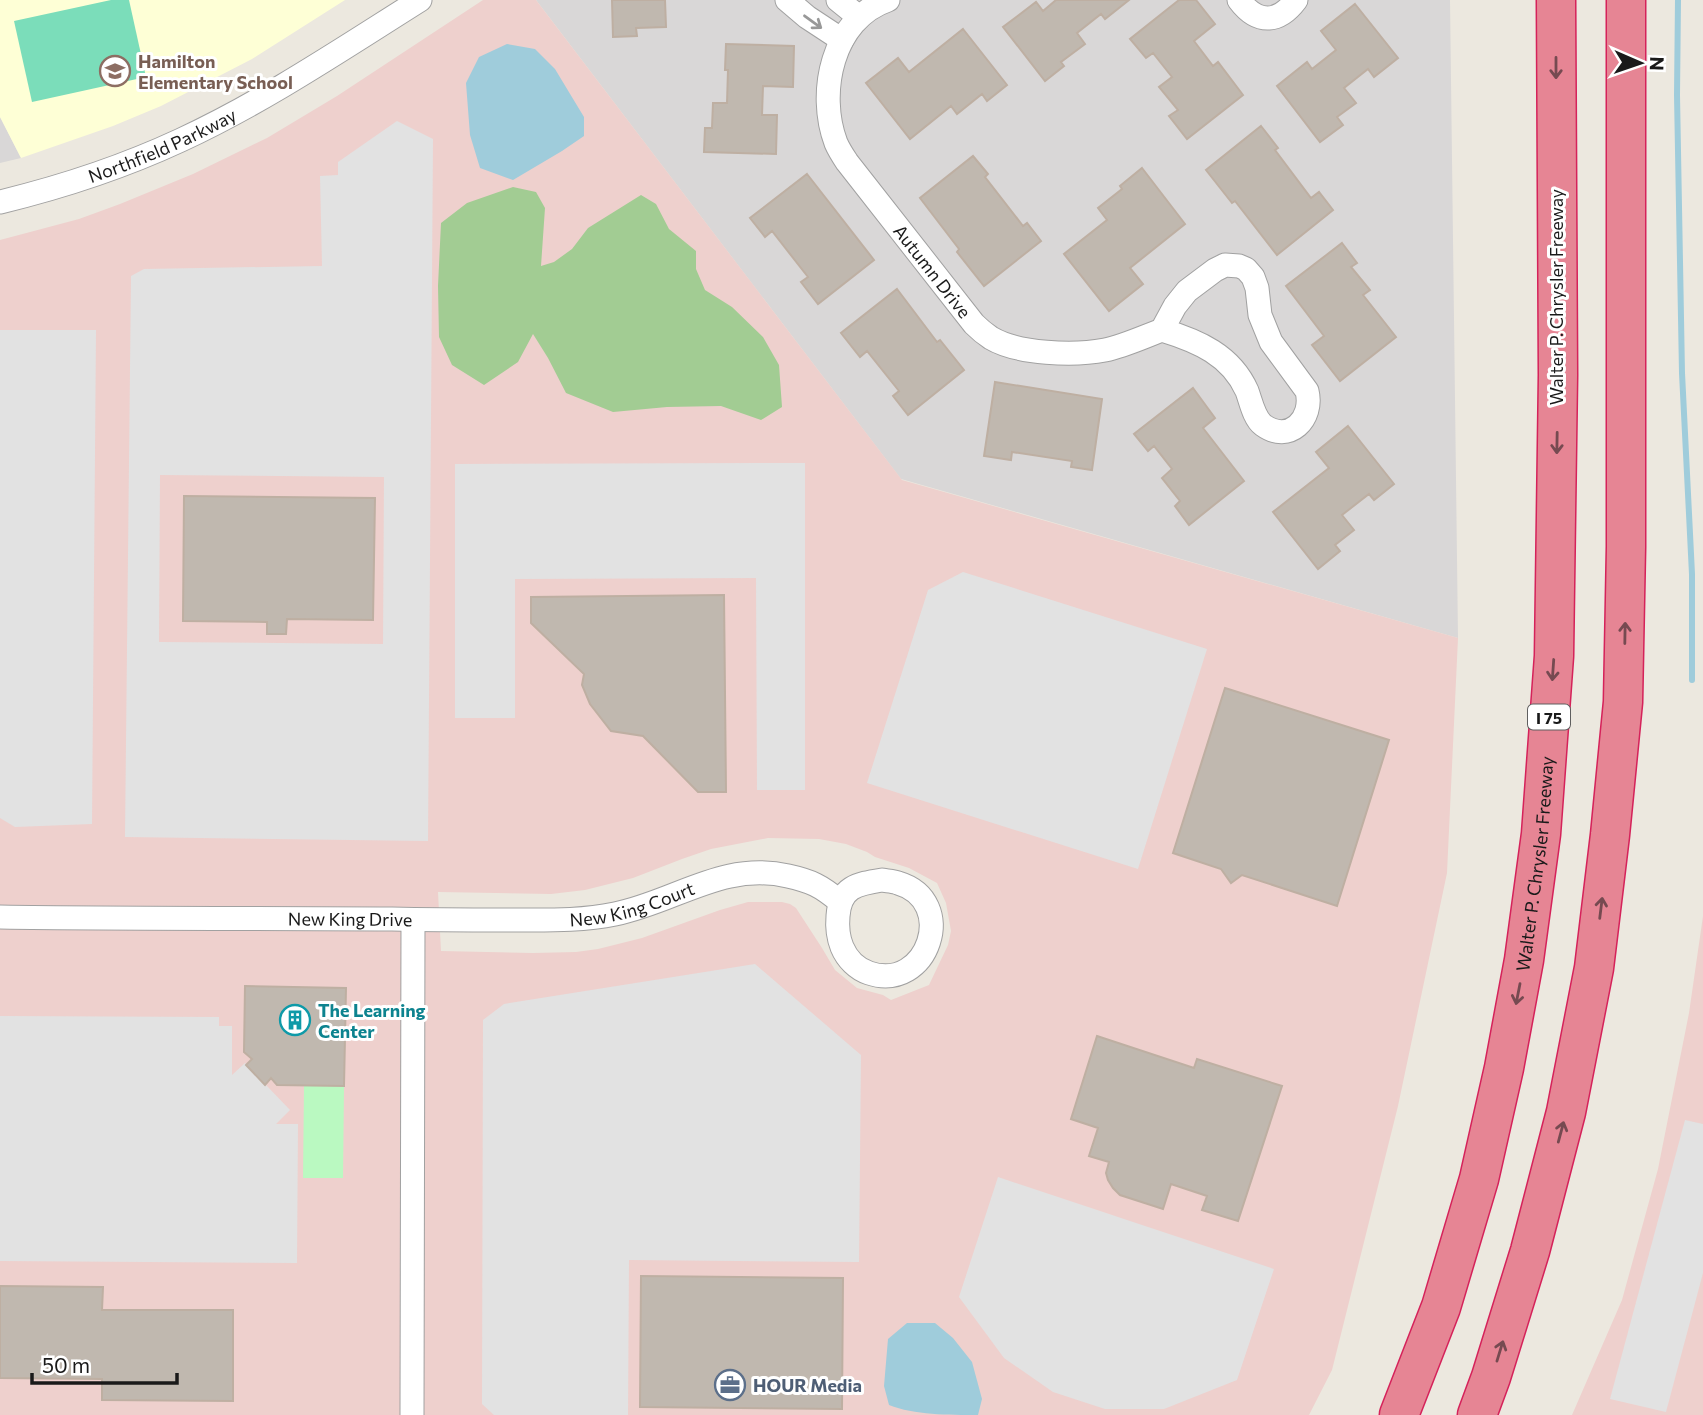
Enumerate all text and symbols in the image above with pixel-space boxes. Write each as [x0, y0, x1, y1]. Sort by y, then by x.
one-way arrow [803, 14, 822, 29]
north arrow [1605, 28, 1675, 98]
place label: Hamilton Elementary School [138, 50, 293, 93]
school or university icon: Hamilton Elementary School [98, 54, 132, 88]
one-way arrow [1549, 56, 1563, 79]
text: N [1646, 56, 1669, 71]
street label: Northfield Parkway [85, 103, 240, 187]
street label: Walter P. Chrysler Freeway [1545, 189, 1567, 405]
street label: Autumn Drive [889, 220, 976, 322]
one-way arrow [1550, 431, 1564, 454]
one-way arrow [1618, 621, 1632, 644]
one-way arrow [1546, 658, 1559, 681]
road number: I 75 [1528, 704, 1570, 730]
street label: Walter P. Chrysler Freeway [1511, 755, 1558, 973]
street label: New King Court [569, 877, 697, 930]
one-way arrow [1595, 897, 1608, 920]
street label: New King Drive [288, 908, 412, 930]
one-way arrow [1511, 982, 1524, 1005]
place label: The Learning Center [318, 999, 426, 1042]
building icon: The Learning Center [278, 1003, 312, 1037]
one-way arrow [1555, 1121, 1568, 1144]
one-way arrow [1494, 1340, 1507, 1362]
scale bar [32, 1342, 177, 1386]
text: 50 m [42, 1352, 90, 1377]
office icon: HOUR Media [713, 1368, 747, 1402]
place label: HOUR Media [753, 1374, 862, 1396]

